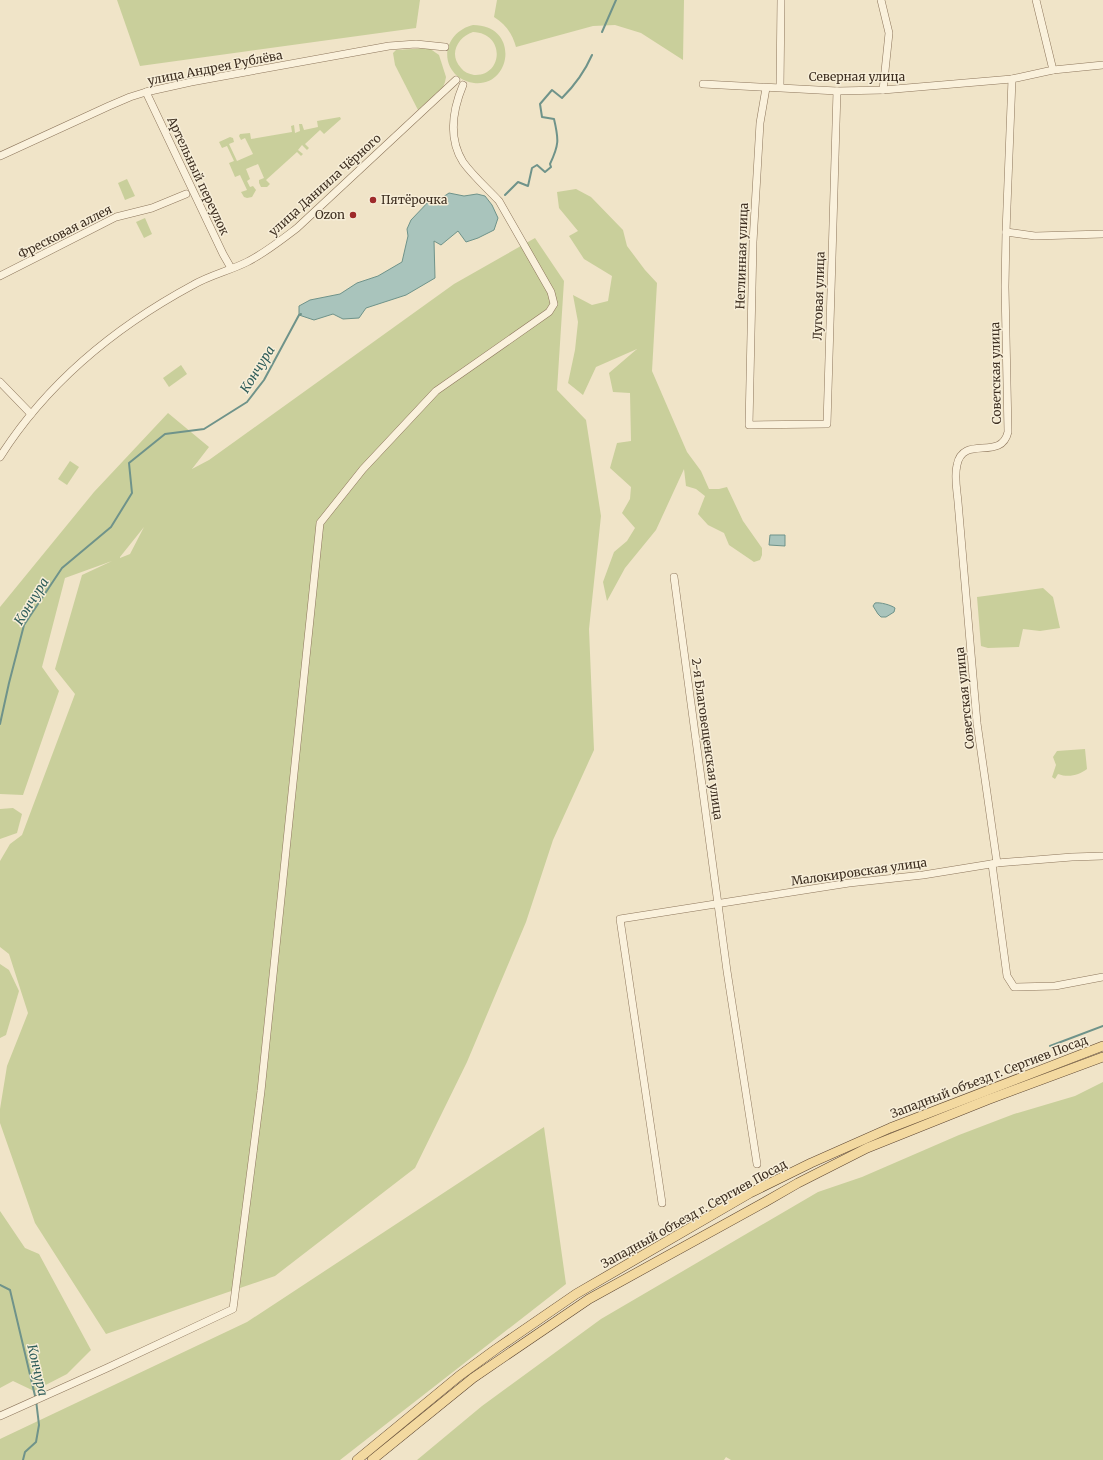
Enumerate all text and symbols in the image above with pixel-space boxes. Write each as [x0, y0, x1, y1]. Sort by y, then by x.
street label: улица Андрея Рублёва [146, 47, 284, 88]
street label: Северная улица [809, 69, 906, 84]
street label: Артельный переулок [164, 113, 233, 238]
street label: улица Даниила Чёрного [265, 130, 384, 239]
place label: Пятёрочка [381, 192, 448, 207]
marker: Пятёрочка [368, 195, 378, 205]
street label: Фресковая аллея [15, 201, 114, 262]
street label: Неглинная улица [732, 202, 751, 310]
place label: Ozon [315, 207, 345, 222]
marker: Ozon [348, 210, 358, 220]
street label: Луговая улица [809, 251, 828, 341]
street label: Советская улица [987, 321, 1004, 424]
water label: Кончура [236, 342, 279, 396]
water label: Кончура [10, 574, 53, 628]
street label: Советская улица [952, 646, 977, 750]
street label: 2-я Благовещенская улица [689, 657, 726, 821]
street label: Малокировская улица [790, 854, 928, 888]
street label: Западный объезд г. Сергиев Посад [888, 1032, 1090, 1121]
street label: Западный объезд г. Сергиев Посад [598, 1156, 789, 1271]
water label: Кончура [23, 1343, 52, 1398]

